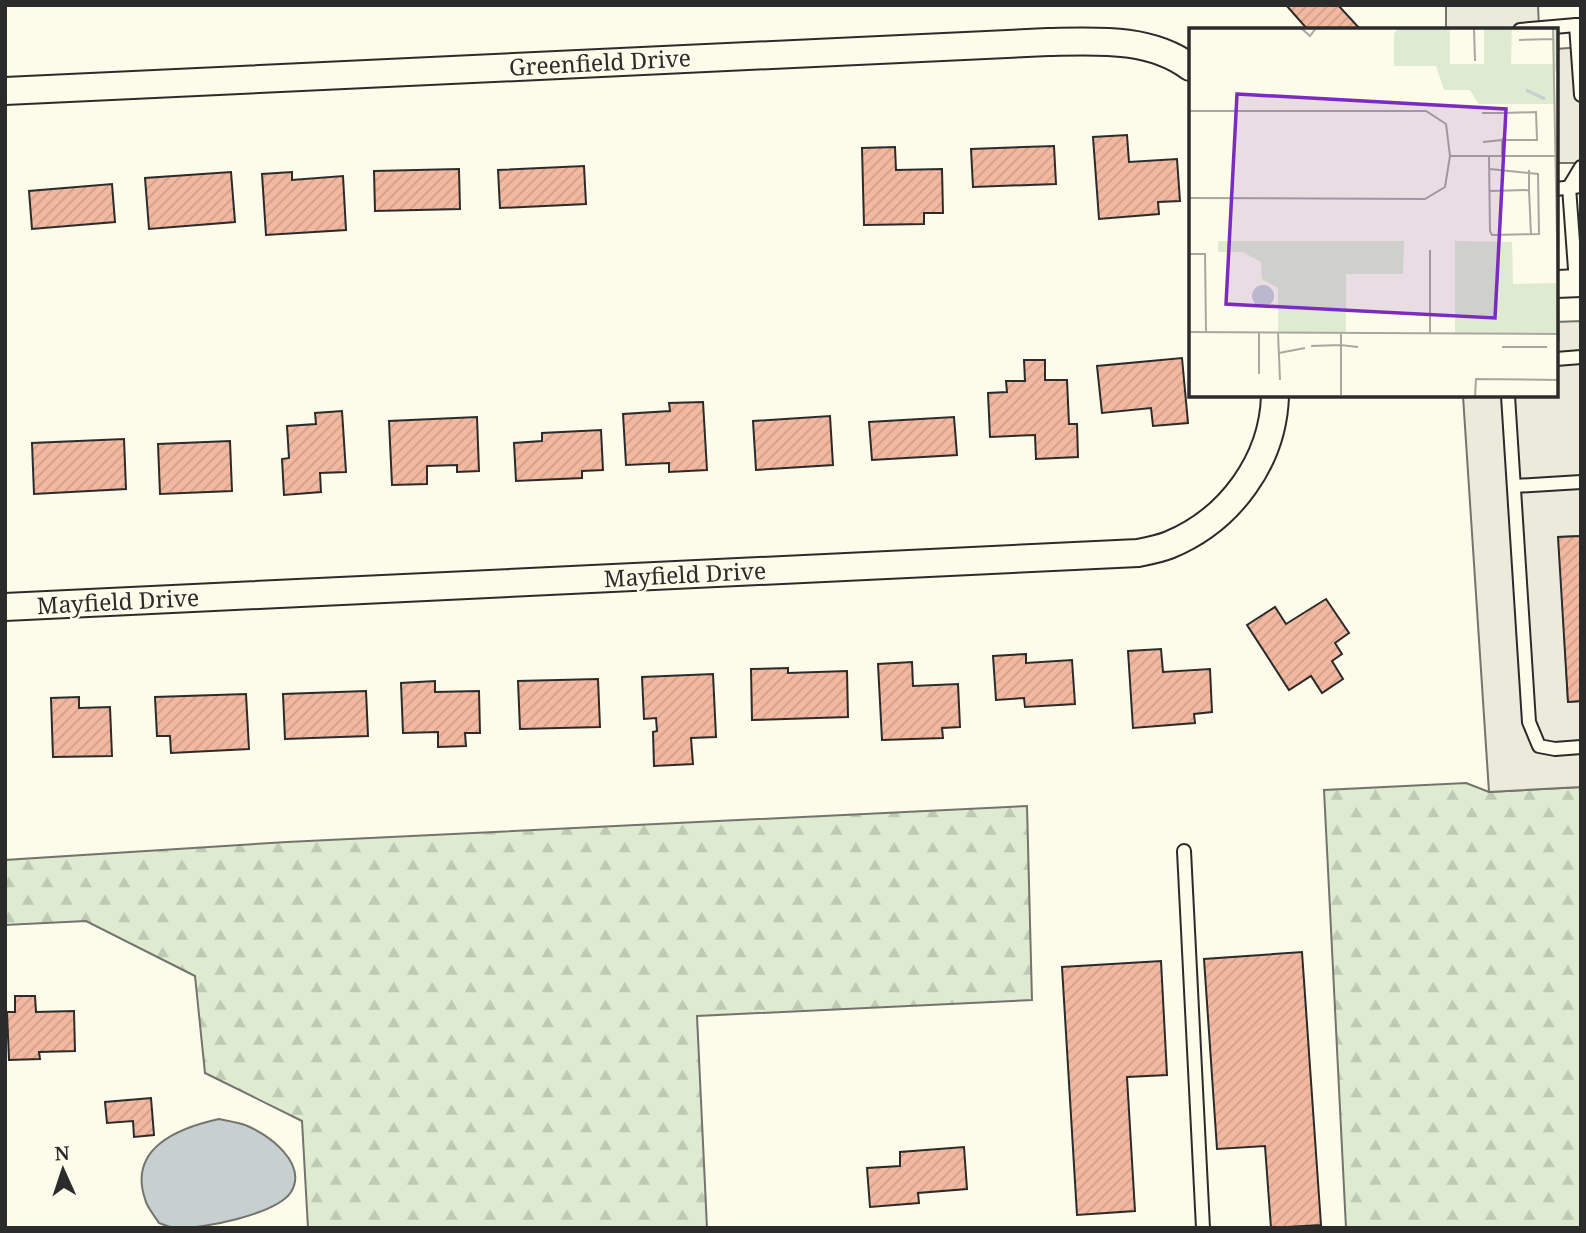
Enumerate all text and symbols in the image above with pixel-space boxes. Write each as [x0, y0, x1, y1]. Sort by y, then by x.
inset map [1189, 28, 1558, 397]
street label: Greenfield Drive [508, 41, 692, 83]
street label: Mayfield Drive [603, 554, 767, 594]
street label: Mayfield Drive [36, 581, 200, 621]
north arrow [28, 1135, 98, 1205]
text: N [54, 1140, 70, 1166]

